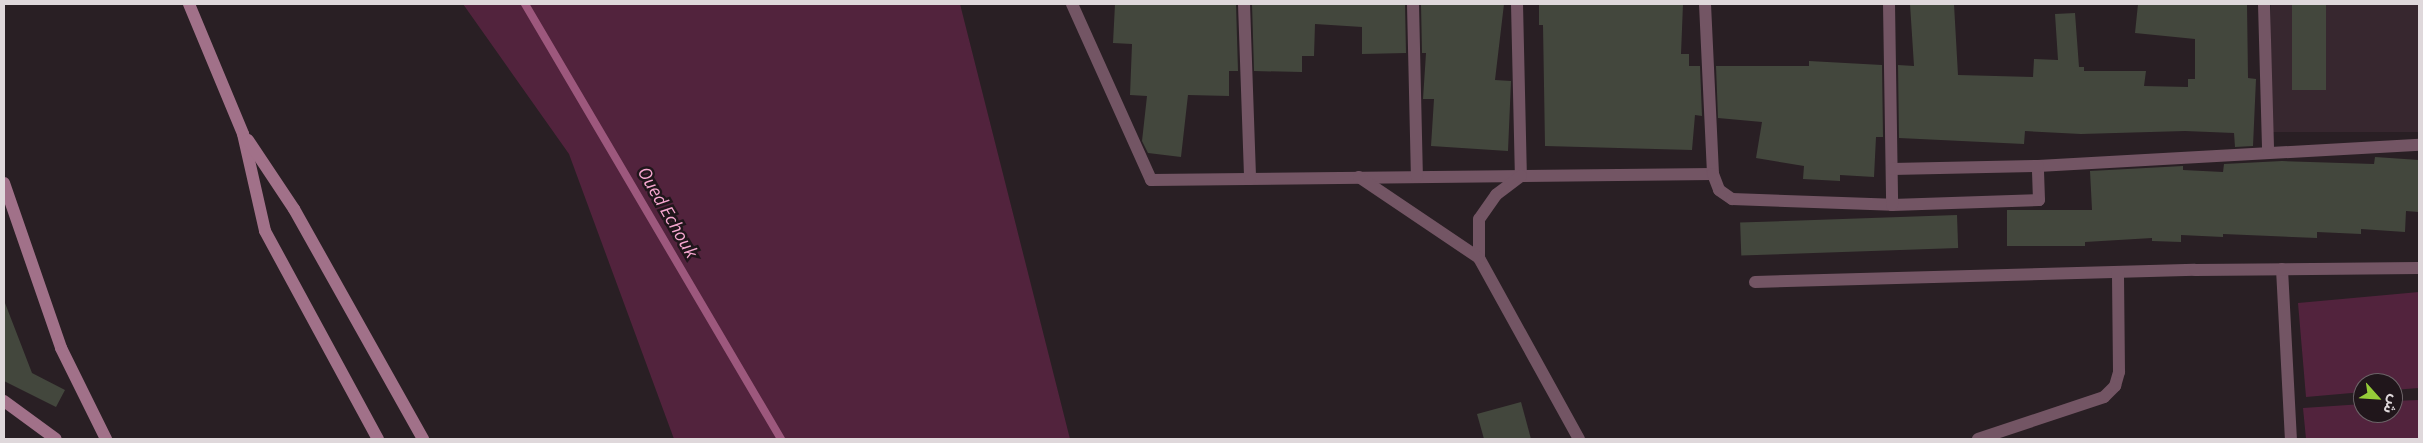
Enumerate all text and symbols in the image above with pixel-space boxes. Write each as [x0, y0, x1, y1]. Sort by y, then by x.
water label: Oued Echouk [632, 163, 702, 263]
north arrow [2353, 373, 2403, 423]
text: ش [2377, 391, 2404, 417]

